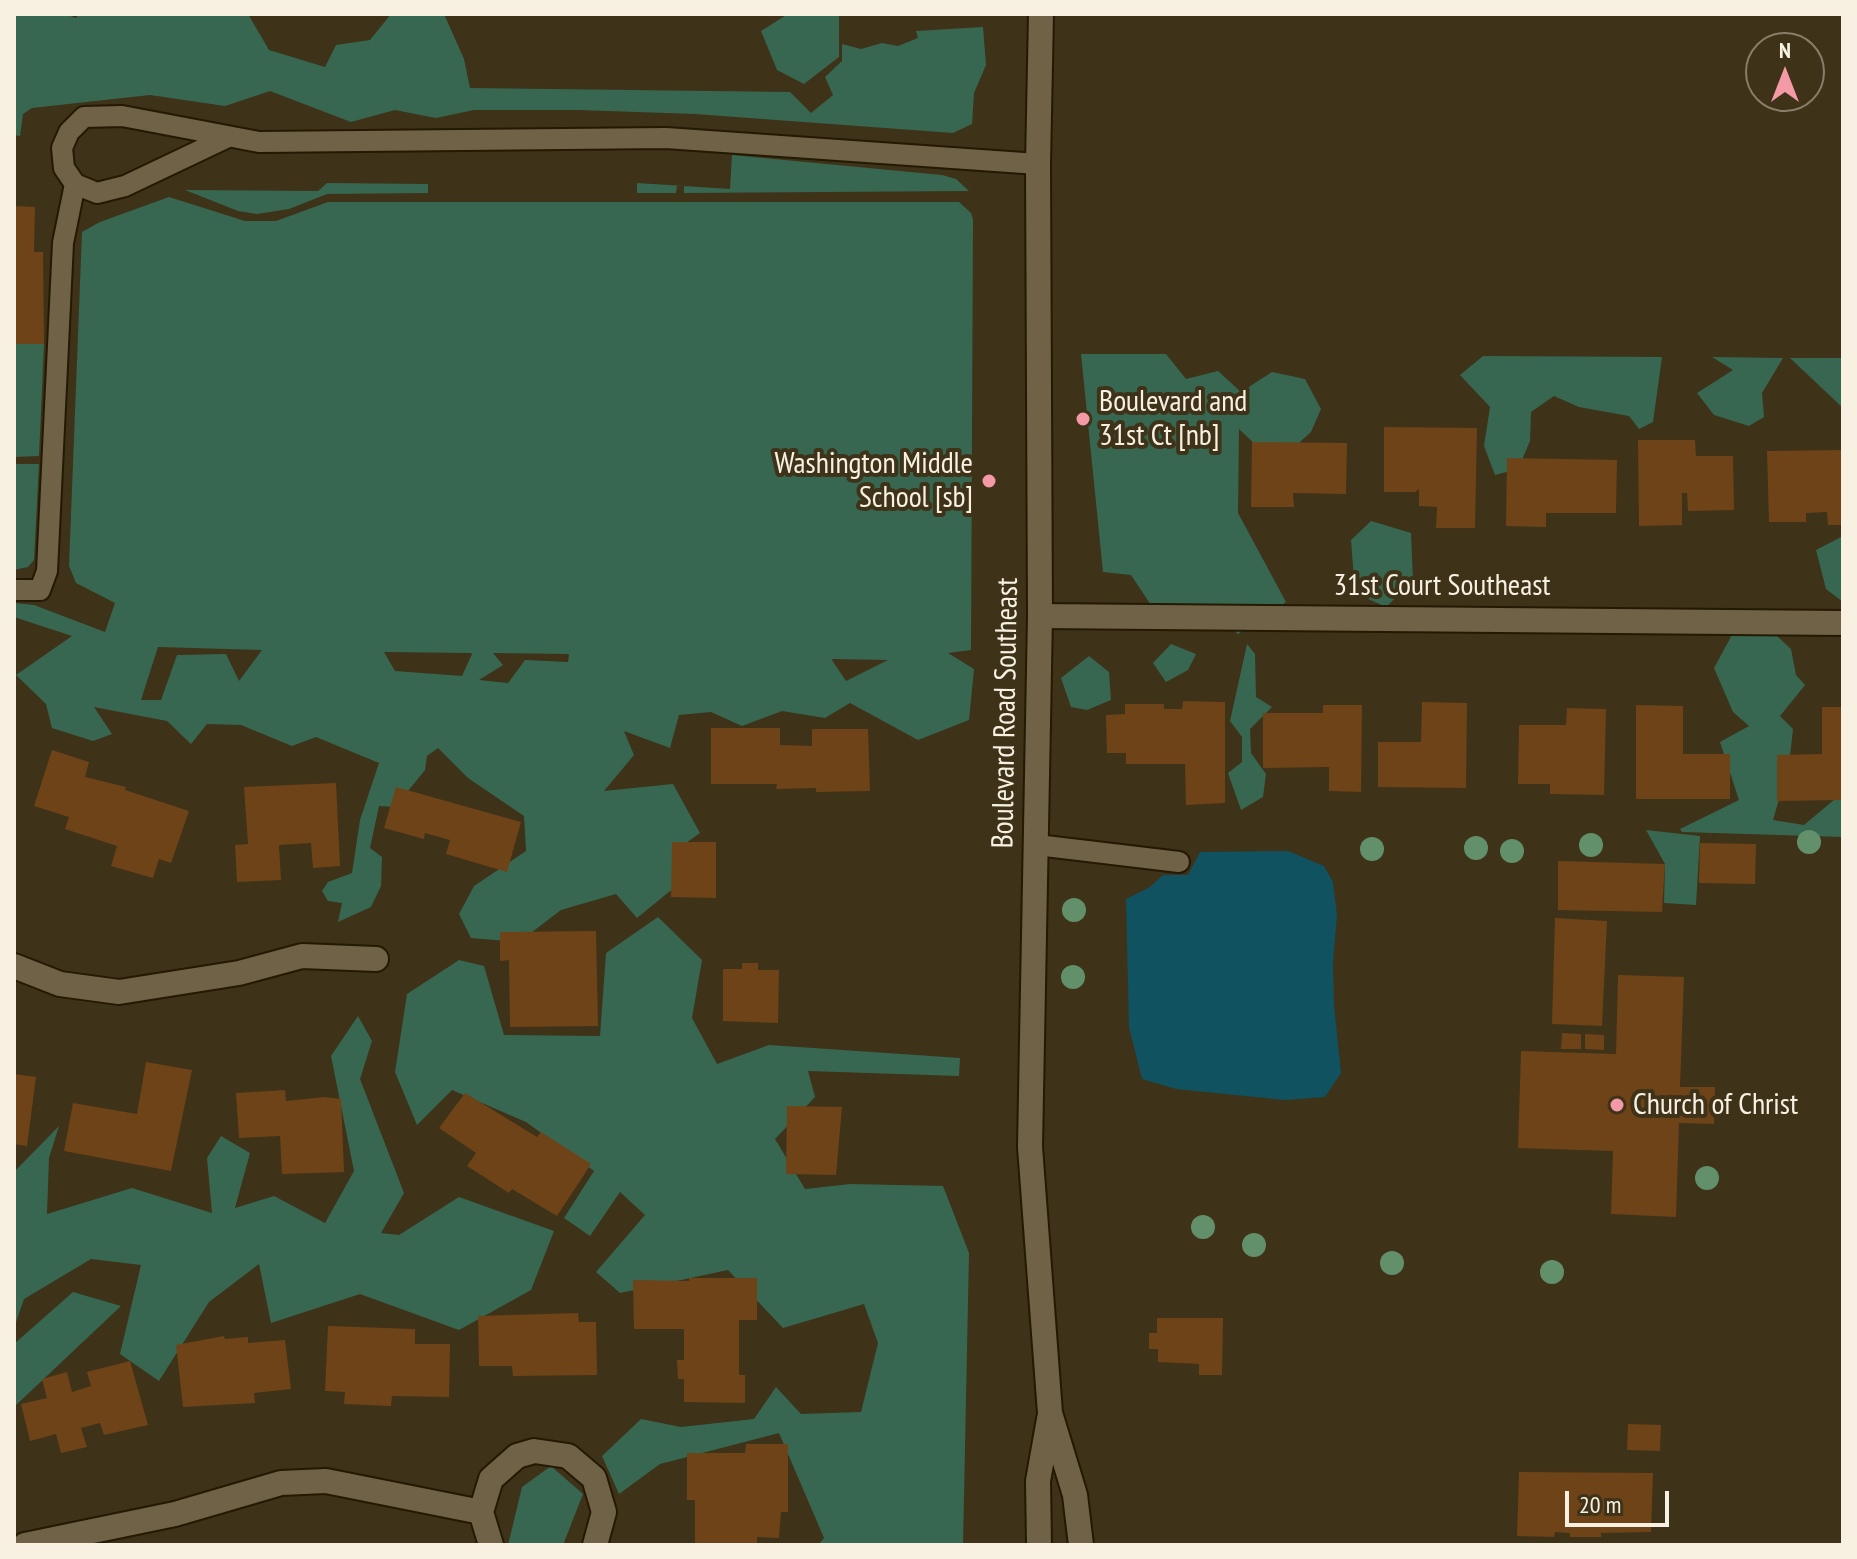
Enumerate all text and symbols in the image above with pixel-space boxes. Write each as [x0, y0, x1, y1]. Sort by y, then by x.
north arrow [1745, 32, 1825, 112]
text: N [1779, 36, 1791, 64]
place label: Boulevard and 31st Ct [nb] [1099, 384, 1247, 454]
marker: Boulevard and 31st Ct [nb] [1074, 410, 1092, 428]
place label: Washington Middle School [sb] [774, 446, 973, 516]
marker: Washington Middle School [sb] [980, 472, 998, 490]
street label: 31st Court Southeast [1333, 568, 1551, 604]
street label: Boulevard Road Southeast [986, 577, 1026, 849]
place label: Church of Christ [1633, 1087, 1798, 1123]
marker: Church of Christ [1608, 1096, 1626, 1114]
scale bar [1569, 1475, 1673, 1525]
text: 20 m [1579, 1489, 1621, 1520]

